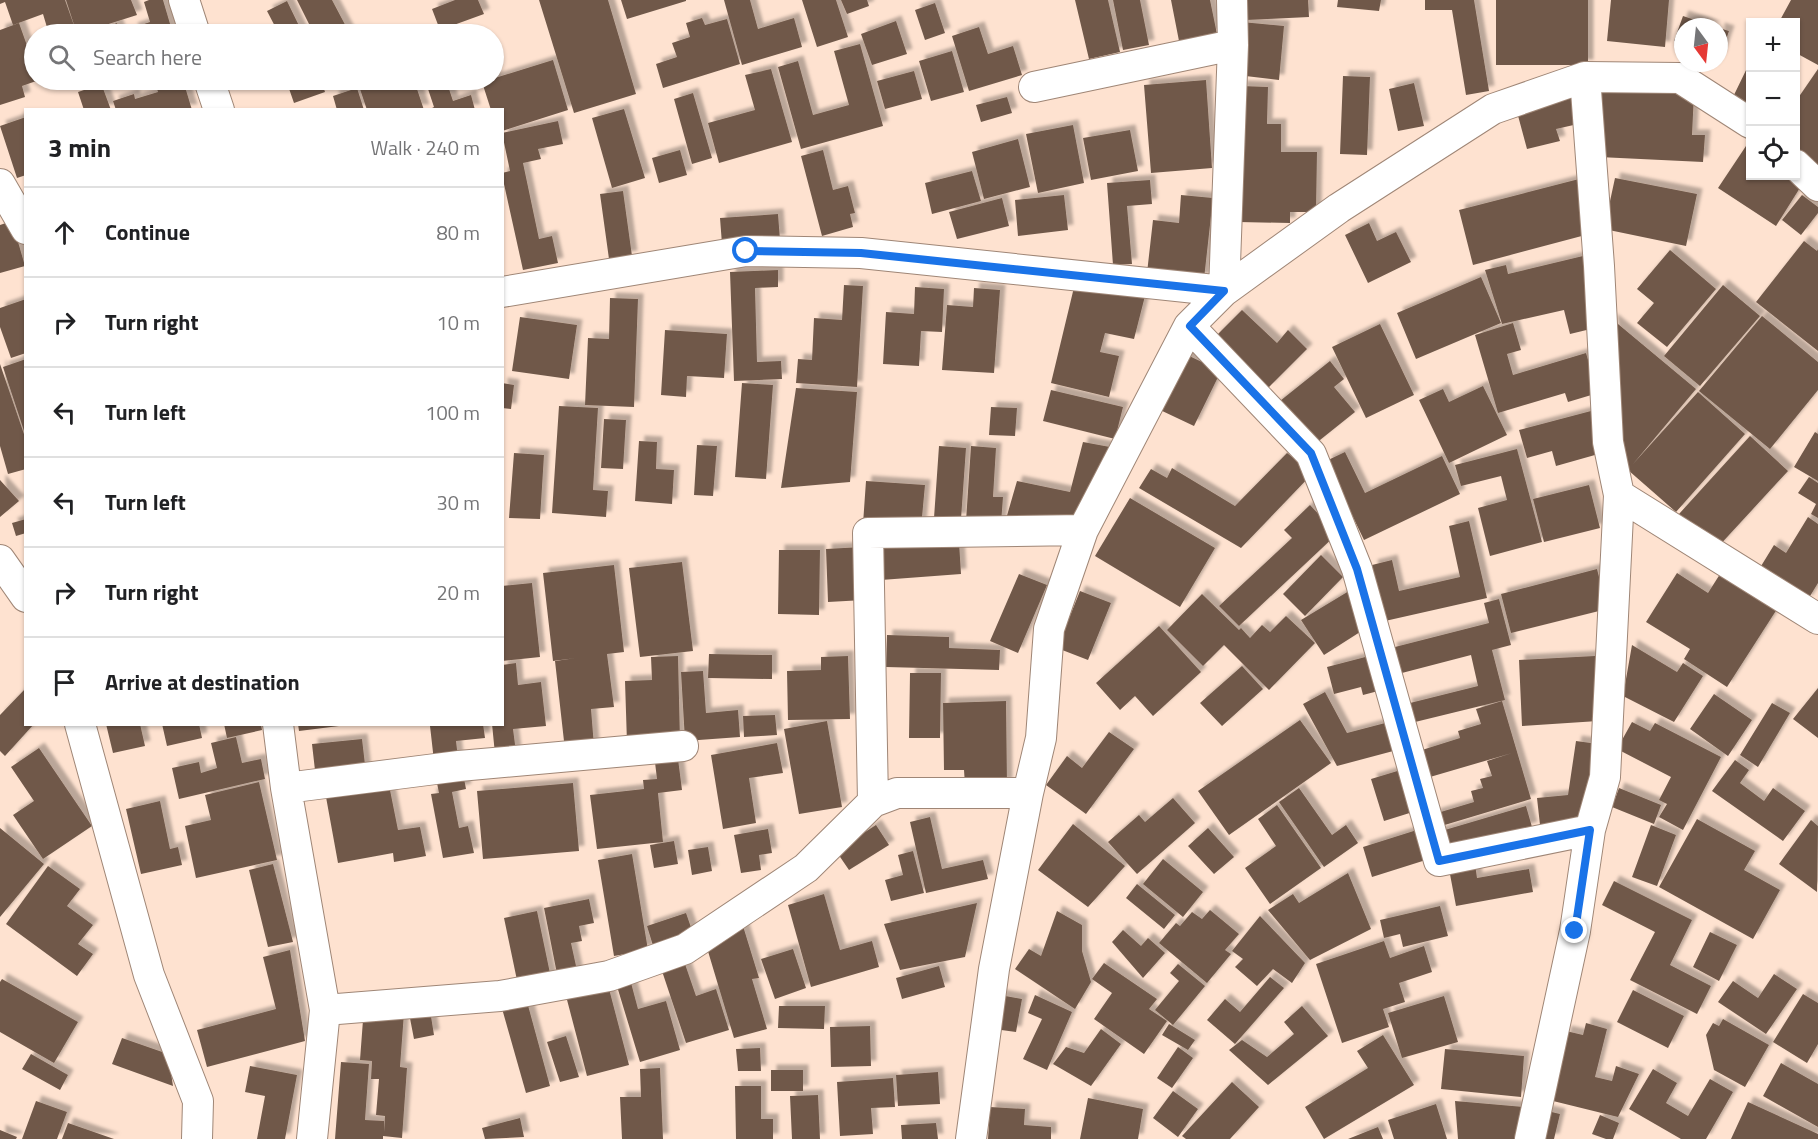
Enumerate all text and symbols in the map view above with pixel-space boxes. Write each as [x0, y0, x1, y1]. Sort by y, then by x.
north arrow [1674, 18, 1728, 72]
map controls [1746, 18, 1800, 180]
button: + [1746, 18, 1800, 72]
search box [24, 24, 504, 90]
text: Search here [93, 40, 202, 74]
icon: search [45, 41, 78, 74]
button: − [1746, 72, 1800, 126]
button: locate [1746, 126, 1800, 180]
text: 3 min [48, 128, 111, 167]
text: Walk · 240 m [371, 132, 480, 163]
text: Continue [105, 215, 190, 249]
icon: ahead [48, 216, 81, 249]
text: 80 m [436, 217, 480, 248]
route start [732, 237, 758, 263]
text: Turn right [105, 305, 199, 339]
icon: right [48, 306, 81, 339]
text: 10 m [436, 307, 480, 338]
text: Turn left [105, 395, 186, 429]
icon: left [48, 396, 81, 429]
text: 100 m [425, 397, 480, 428]
text: Turn left [105, 485, 186, 519]
icon: left [48, 486, 81, 519]
text: 30 m [436, 487, 480, 518]
text: Turn right [105, 575, 199, 609]
icon: right [48, 576, 81, 609]
text: 20 m [436, 577, 480, 608]
text: Arrive at destination [105, 665, 300, 699]
icon: arrive [48, 666, 81, 699]
route end [1561, 917, 1587, 943]

